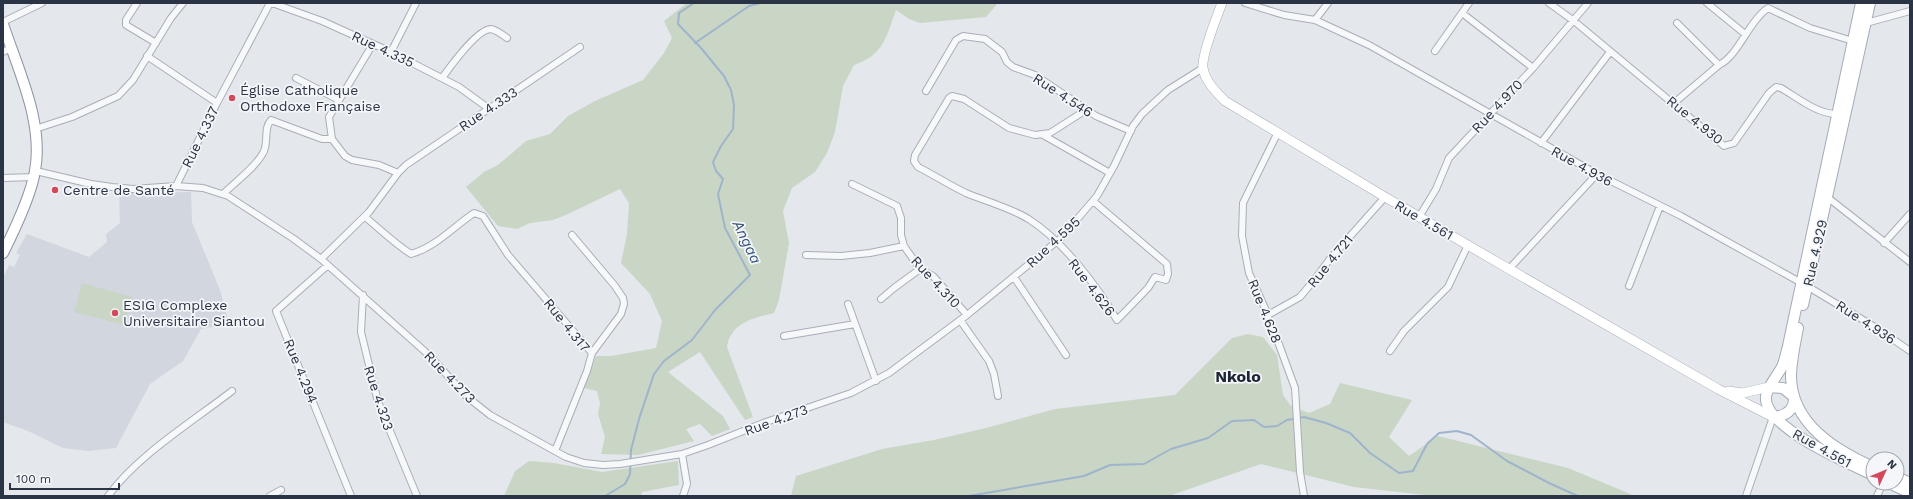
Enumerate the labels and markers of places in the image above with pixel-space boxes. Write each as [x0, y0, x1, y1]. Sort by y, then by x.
place label: Église Catholique Orthodoxe Française [240, 82, 381, 114]
marker: Église Catholique Orthodoxe Française [227, 93, 237, 103]
place label: Centre de Santé [63, 182, 174, 198]
marker: Centre de Santé [50, 185, 60, 195]
place label: ESIG Complexe Universitaire Siantou [123, 297, 265, 329]
marker: ESIG Complexe Universitaire Siantou [110, 308, 120, 318]

